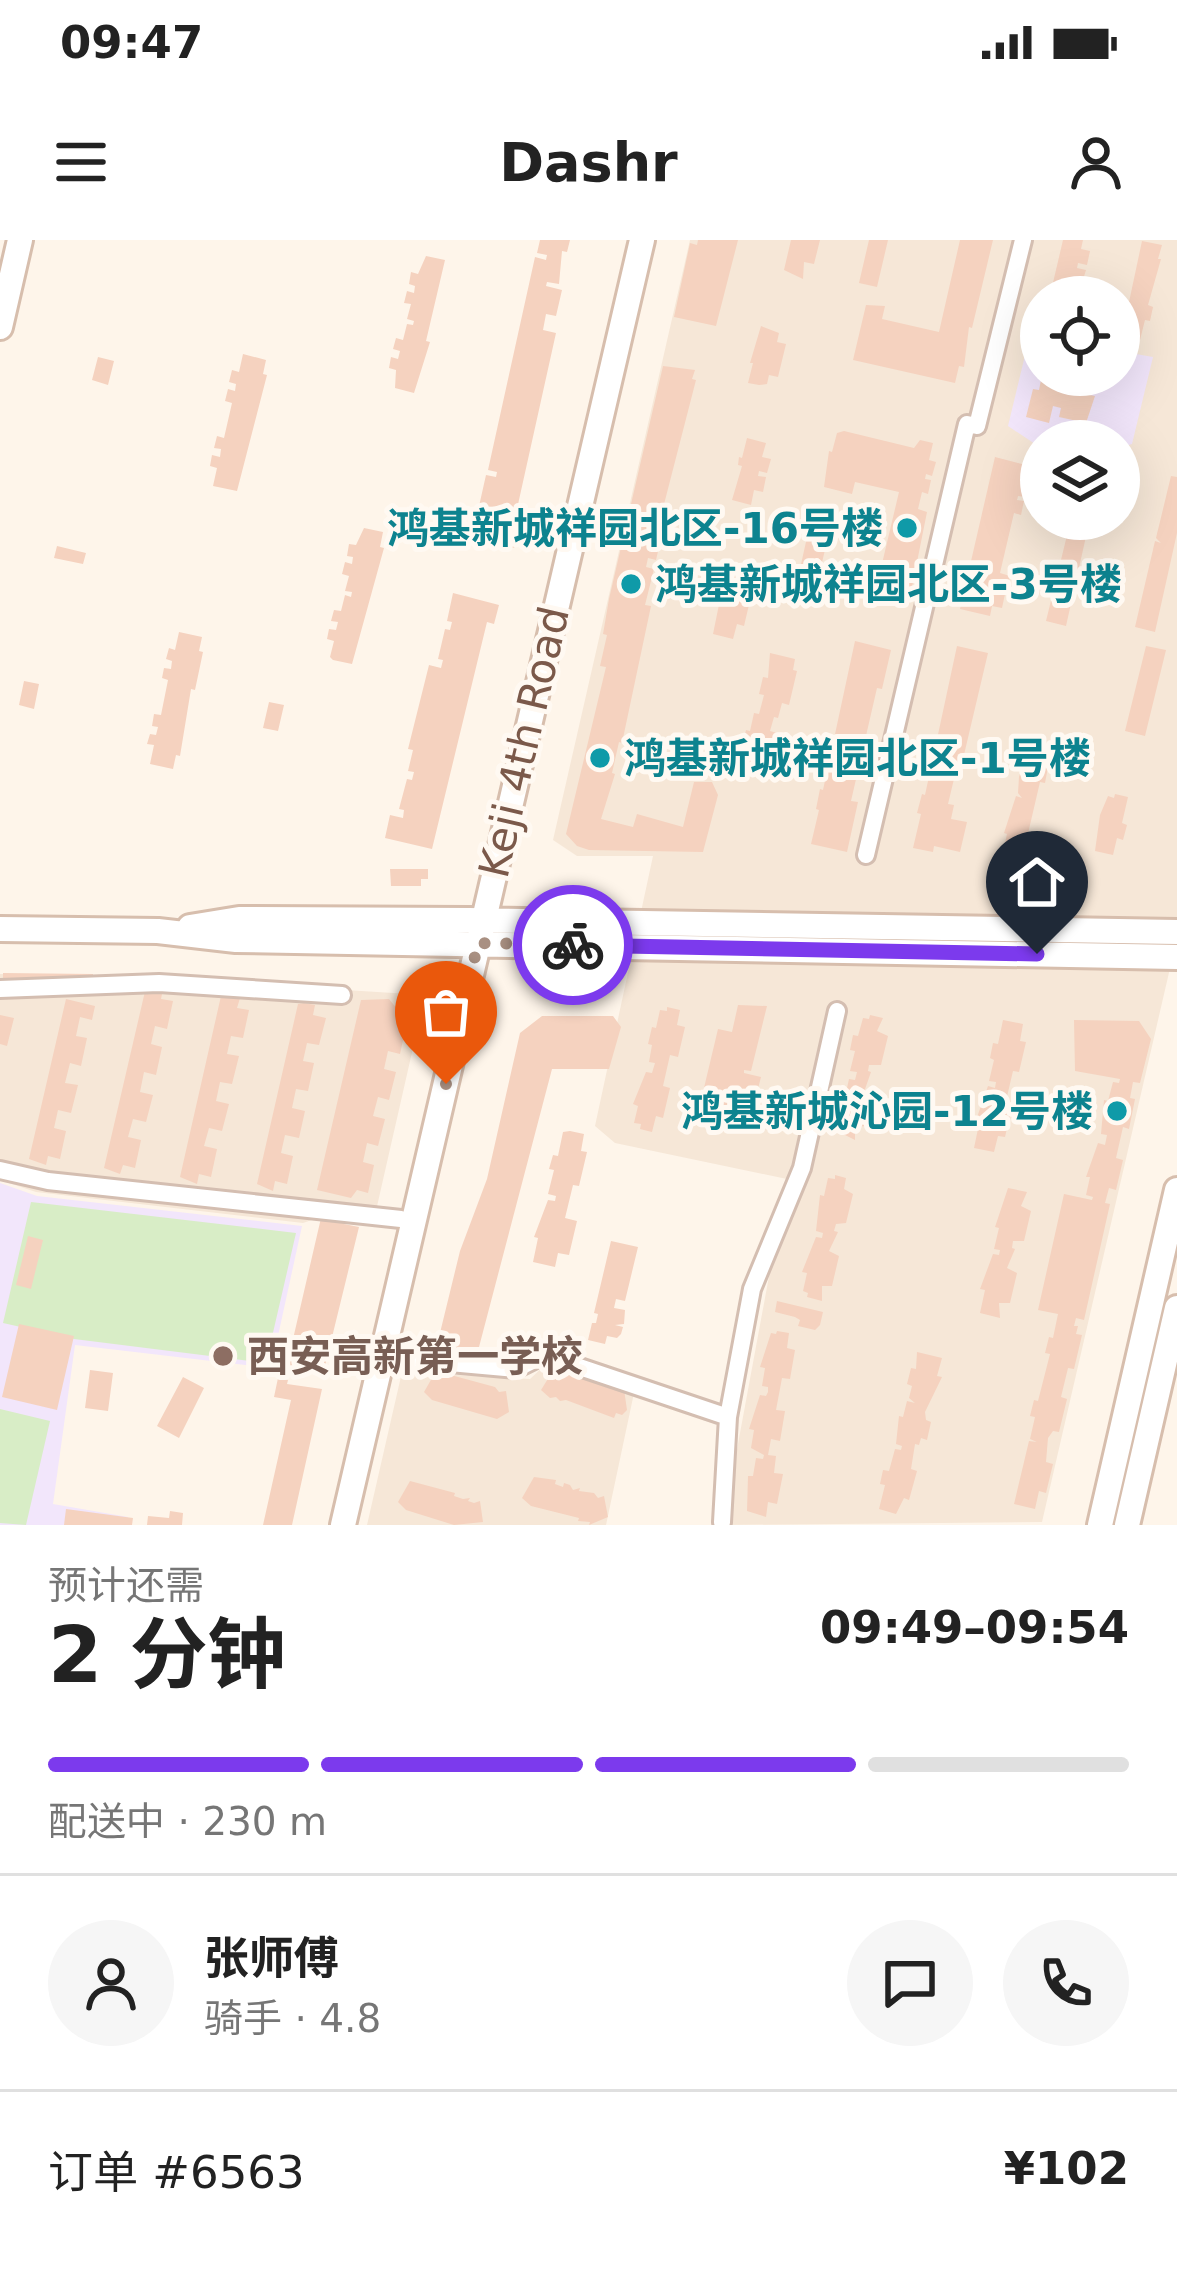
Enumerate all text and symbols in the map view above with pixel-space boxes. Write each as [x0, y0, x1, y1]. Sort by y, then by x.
text: 09:47 [60, 16, 203, 69]
icon: menu [48, 129, 114, 195]
icon: person [1063, 129, 1129, 195]
text: Dashr [499, 131, 678, 194]
map controls [1020, 276, 1140, 540]
button: locate [1020, 276, 1140, 396]
button: layers [1020, 420, 1140, 540]
place label: 鸿基新城祥园北区-16号楼 [387, 504, 883, 553]
marker: 鸿基新城祥园北区-16号楼 [894, 515, 920, 541]
place label: 鸿基新城祥园北区-3号楼 [655, 560, 1122, 609]
marker: 鸿基新城祥园北区-3号楼 [618, 571, 644, 597]
street label: Keji 4th Road [469, 602, 579, 882]
place label: 鸿基新城祥园北区-1号楼 [624, 734, 1091, 783]
marker: 鸿基新城祥园北区-1号楼 [587, 745, 613, 771]
pin [986, 831, 1088, 954]
icon: home [1004, 849, 1070, 915]
courier [513, 885, 633, 1005]
icon: bike [540, 912, 606, 978]
pin [395, 961, 497, 1084]
icon: bag [413, 979, 479, 1045]
place label: 鸿基新城沁园-12号楼 [681, 1087, 1093, 1136]
marker: 鸿基新城沁园-12号楼 [1104, 1098, 1130, 1124]
place label: 西安高新第一学校 [247, 1332, 583, 1381]
marker: 西安高新第一学校 [210, 1343, 236, 1369]
text: 预计还需 [48, 1563, 204, 1608]
text: 09:49–09:54 [820, 1601, 1129, 1654]
text: 2 分钟 [48, 1610, 285, 1700]
text: 配送中 · 230 m [48, 1799, 327, 1844]
button: person [48, 1920, 174, 2046]
button: chat [847, 1920, 973, 2046]
button: phone [1003, 1920, 1129, 2046]
text: 张师傅 [204, 1932, 339, 1985]
text: 骑手 · 4.8 [204, 1996, 381, 2041]
text: ¥102 [1004, 2142, 1129, 2195]
text: 订单 #6563 [48, 2146, 305, 2199]

